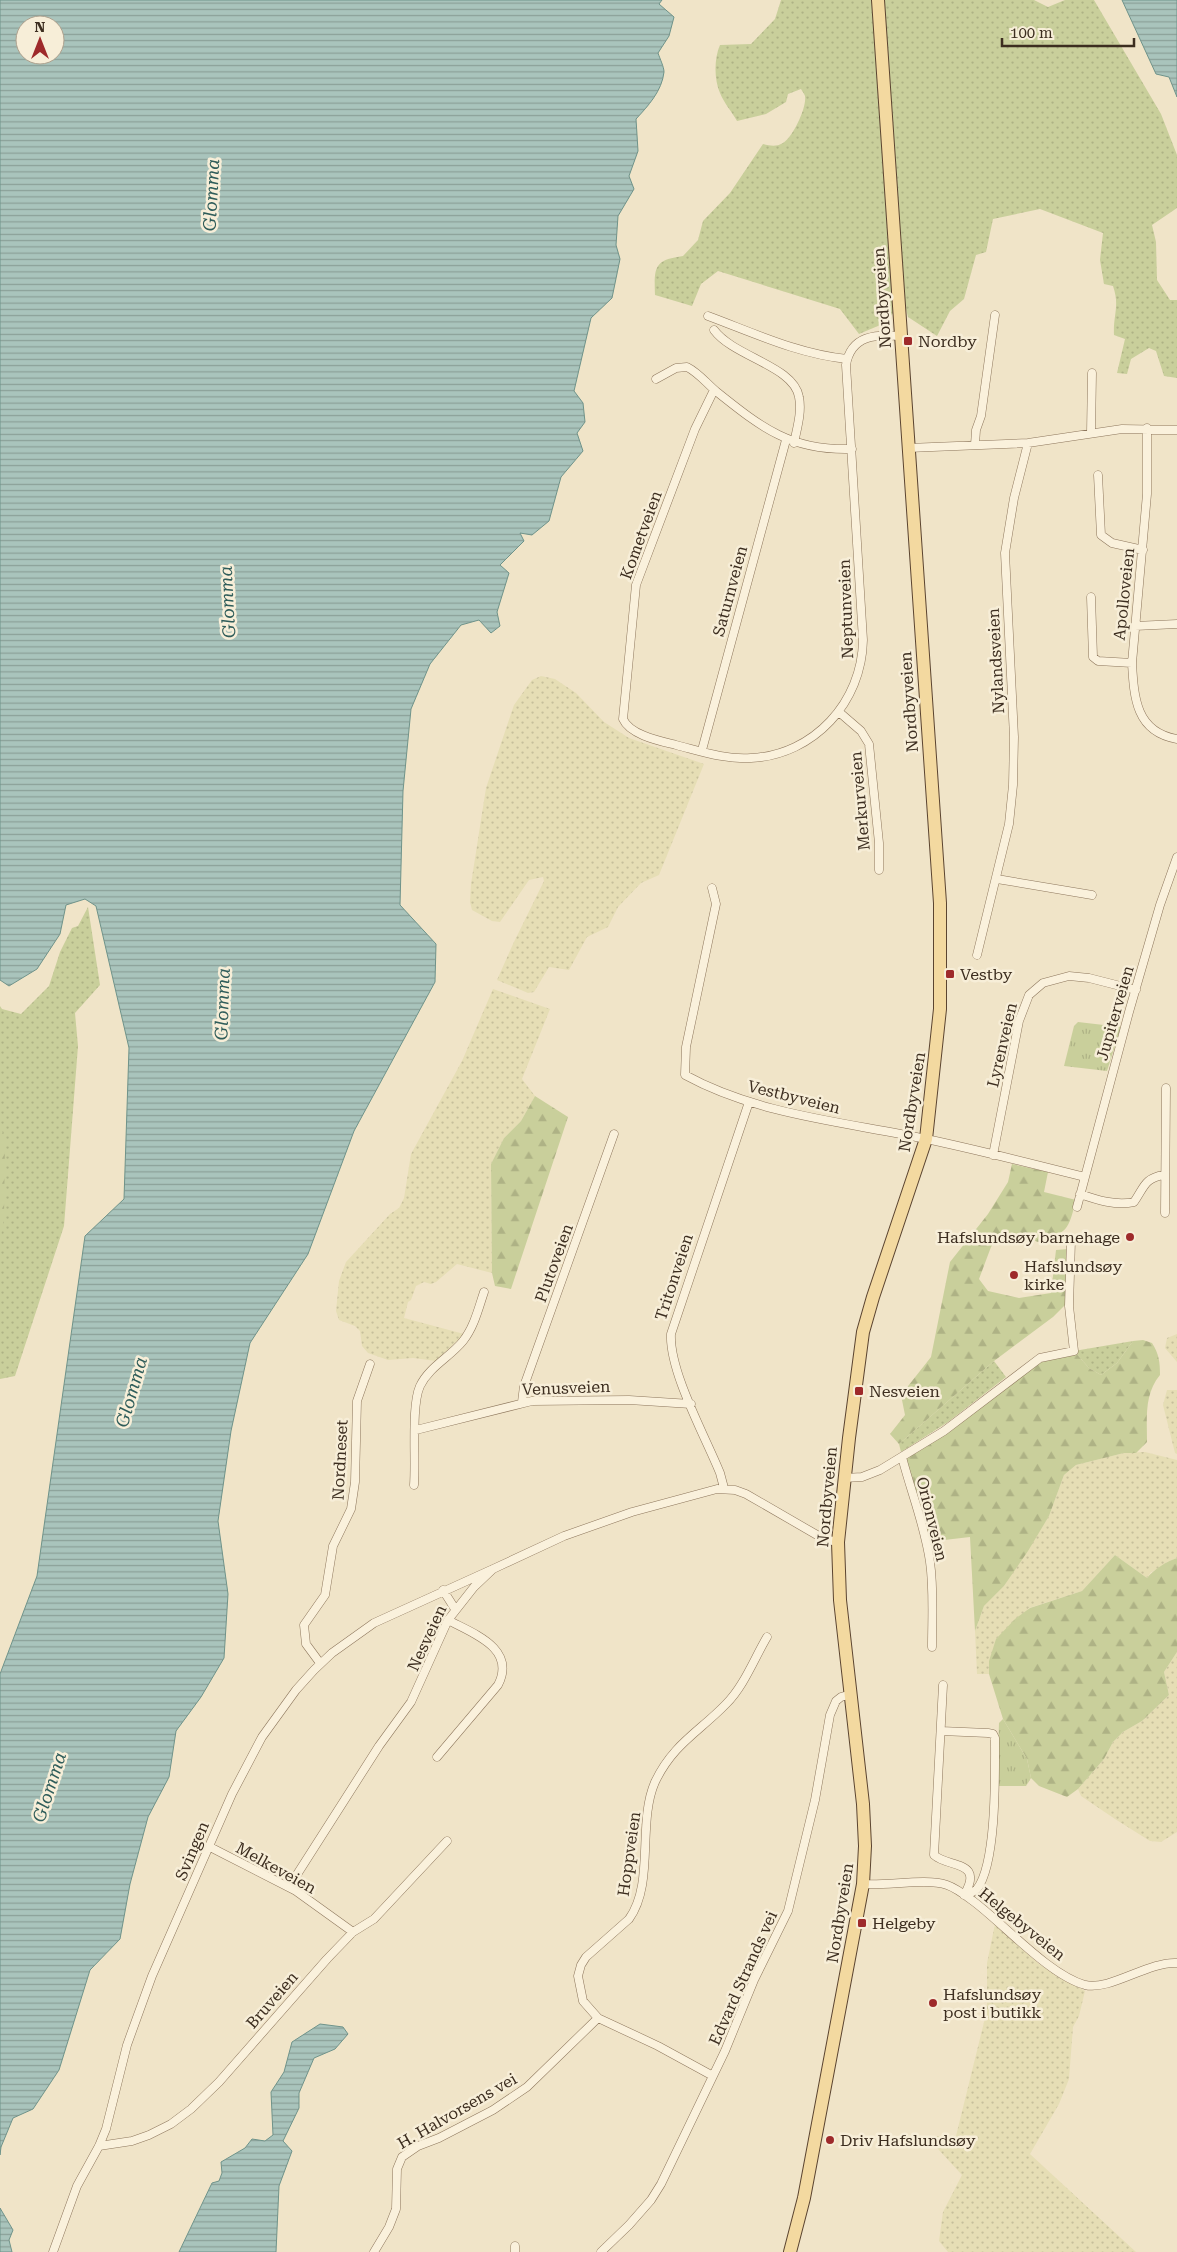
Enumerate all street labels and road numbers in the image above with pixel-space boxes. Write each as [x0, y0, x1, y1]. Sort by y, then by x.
street label: Nordbyveien [869, 247, 895, 349]
street label: Kometveien [616, 488, 666, 582]
street label: Saturnveien [709, 544, 751, 638]
street label: Apolloveien [1110, 547, 1138, 641]
street label: Neptunveien [835, 559, 857, 659]
street label: Nylandsveien [984, 608, 1008, 714]
street label: Nordbyveien [896, 651, 922, 753]
street label: Merkurveien [846, 751, 874, 851]
street label: Jupiterveien [1092, 963, 1138, 1063]
street label: Lyrenveien [983, 1001, 1021, 1089]
street label: Nordbyveien [895, 1051, 929, 1153]
street label: Vestbyveien [746, 1076, 842, 1118]
street label: Plutoveien [531, 1221, 577, 1305]
street label: Tritonveien [651, 1231, 697, 1323]
street label: Venusveien [521, 1377, 611, 1399]
street label: Nordneset [328, 1419, 352, 1501]
street label: Nordbyveien [813, 1446, 841, 1548]
street label: Orionveien [912, 1475, 952, 1563]
street label: Nesveien [403, 1602, 451, 1674]
street label: Hoppveien [614, 1810, 644, 1898]
street label: Svingen [171, 1819, 213, 1883]
street label: Melkeveien [233, 1838, 319, 1898]
street label: Nordbyveien [823, 1862, 857, 1964]
street label: Helgebyveien [975, 1883, 1069, 1965]
street label: Edvard Strands vei [705, 1908, 781, 2048]
street label: Bruveien [242, 1968, 302, 2032]
street label: H. Halvorsens vei [394, 2069, 520, 2153]

